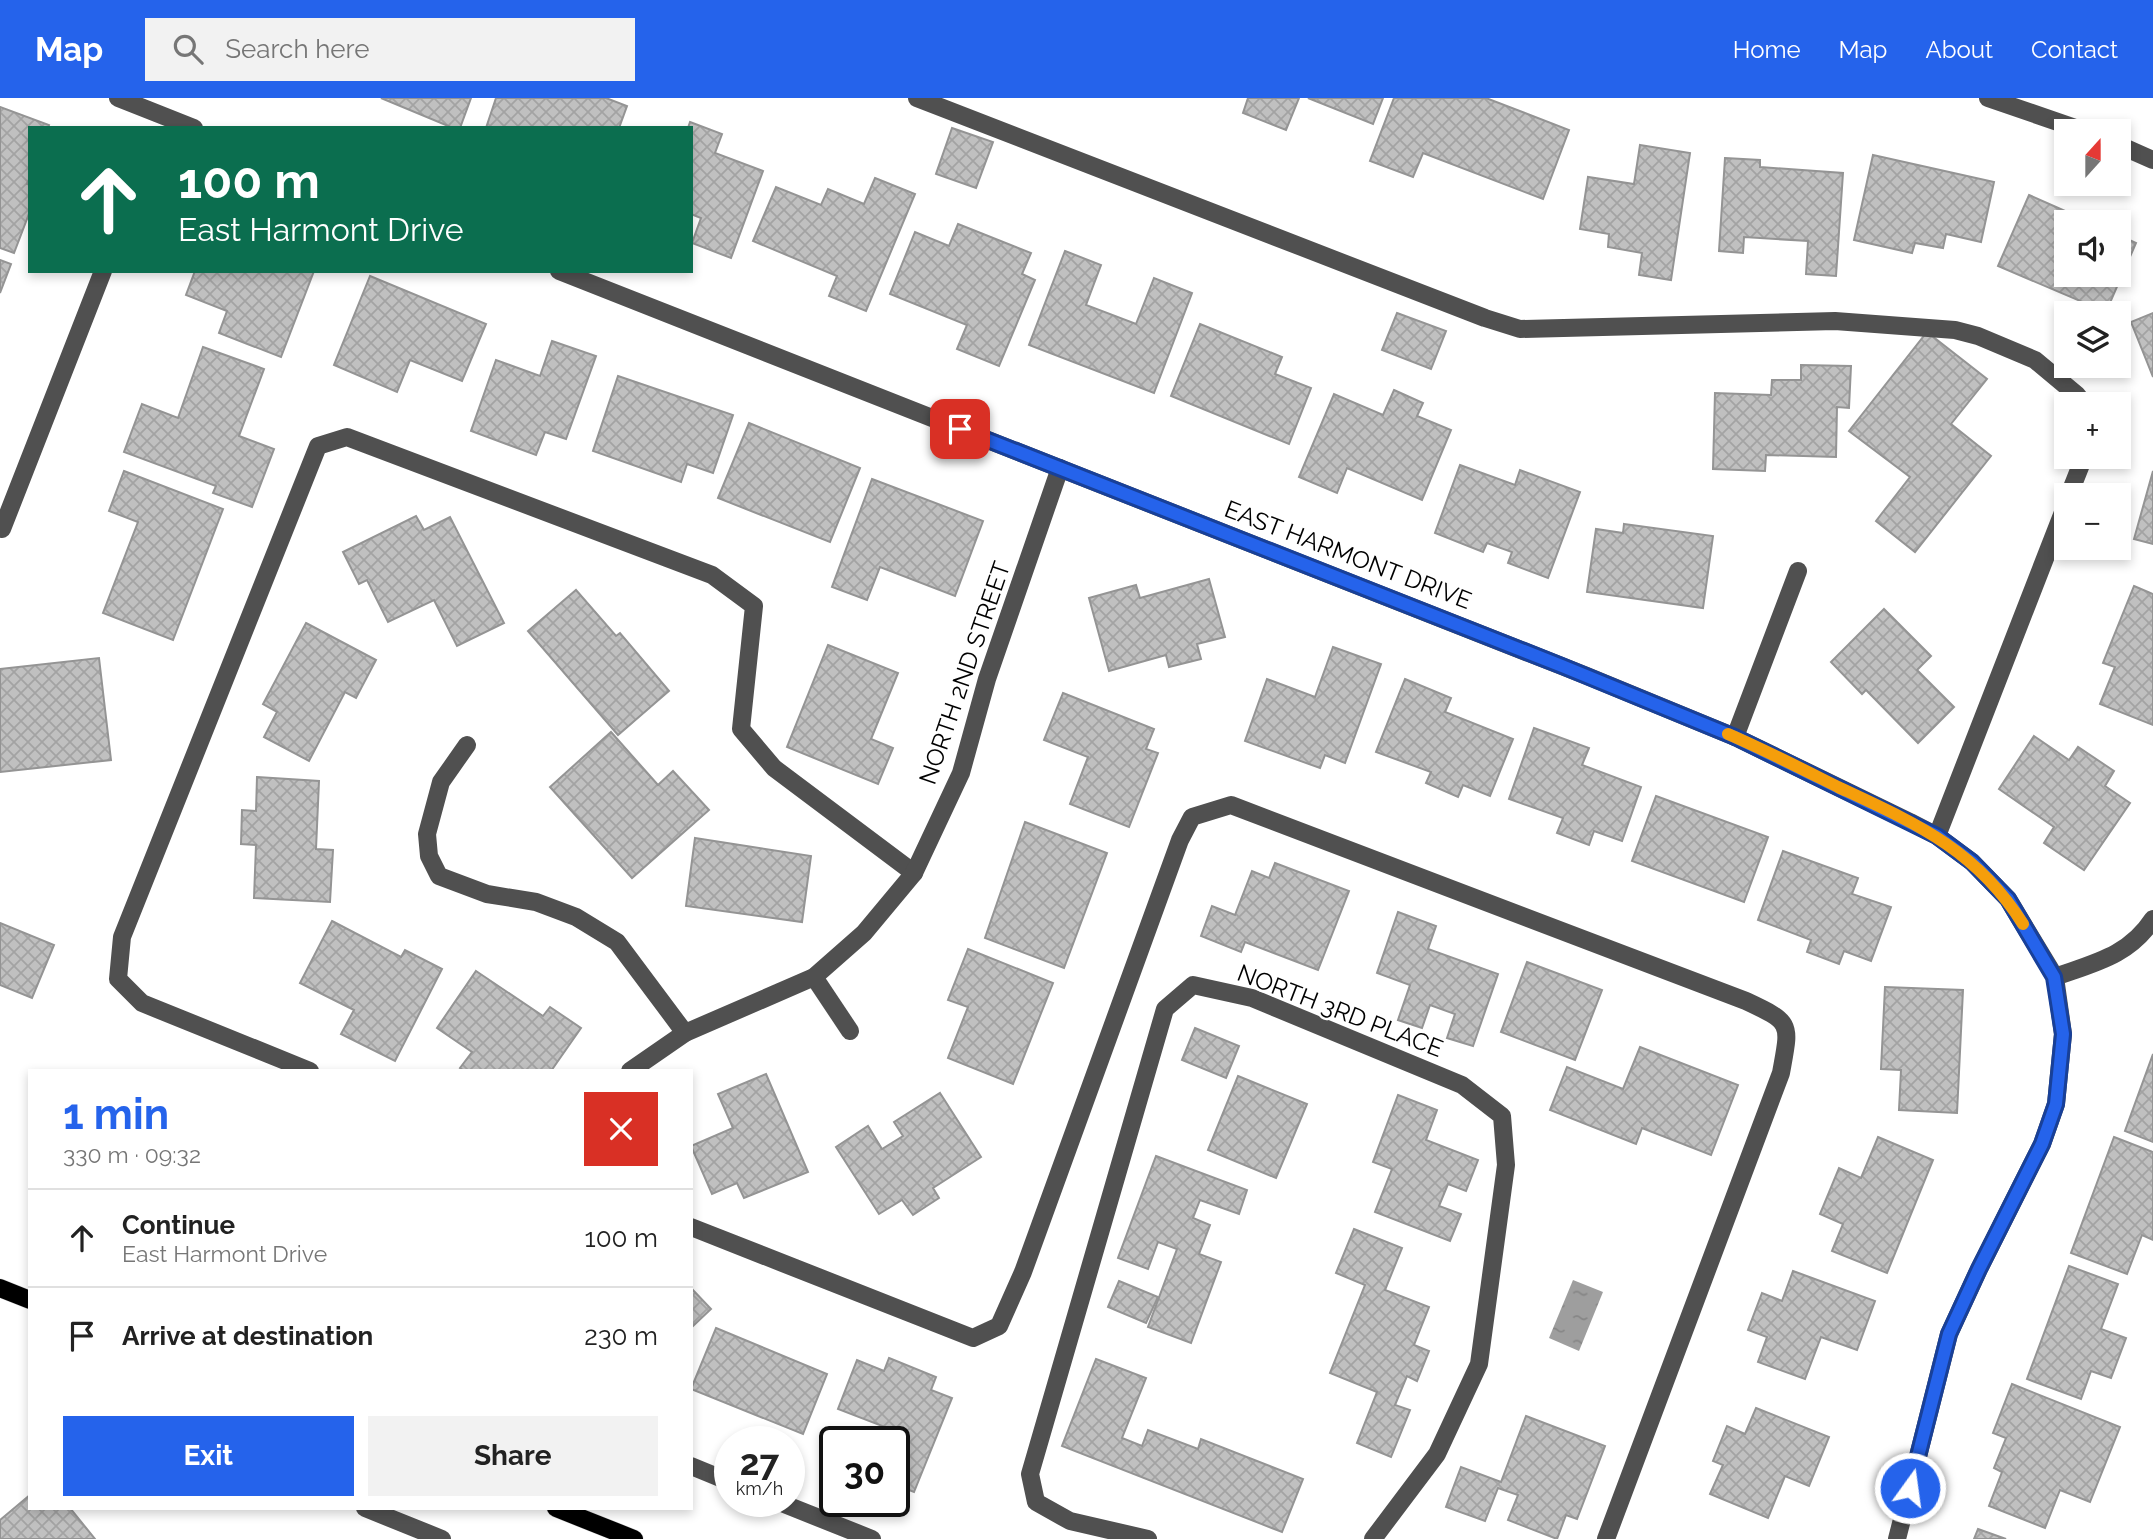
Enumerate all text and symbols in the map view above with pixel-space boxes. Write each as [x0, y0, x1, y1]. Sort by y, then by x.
search box [145, 18, 635, 81]
text: Map [35, 30, 103, 69]
icon: search [169, 30, 207, 68]
text: Search here [225, 34, 370, 64]
text: Home [1733, 35, 1801, 64]
text: Map [1839, 35, 1887, 64]
text: About [1925, 35, 1993, 64]
text: Contact [2031, 35, 2118, 64]
north arrow [2054, 119, 2132, 196]
map controls [2054, 119, 2131, 560]
text: 100 m [178, 152, 320, 209]
icon: ahead [63, 154, 154, 245]
button: sound [2054, 210, 2131, 287]
text: East Harmont Drive [178, 211, 463, 248]
button: layers [2054, 301, 2131, 378]
button: + [2054, 392, 2131, 469]
pin [930, 399, 990, 459]
icon: arrive [941, 410, 979, 448]
button: − [2054, 483, 2131, 560]
street label: EAST HARMONT DRIVE [1221, 494, 1476, 615]
street label: NORTH 2ND STREET [913, 557, 1016, 788]
street label: NORTH 3RD PLACE [1233, 958, 1447, 1063]
text: 1 min [63, 1090, 169, 1139]
button: close [584, 1092, 658, 1166]
text: 330 m · 09:32 [63, 1141, 201, 1168]
text: Continue [122, 1210, 235, 1240]
icon: ahead [63, 1219, 101, 1257]
text: 100 m [585, 1223, 658, 1253]
text: East Harmont Drive [122, 1240, 327, 1267]
icon: arrive [63, 1317, 101, 1355]
text: Arrive at destination [122, 1321, 373, 1351]
text: 230 m [584, 1321, 658, 1351]
button: Exit [63, 1416, 354, 1496]
button: Share [368, 1416, 658, 1496]
speed limit sign: 30 [819, 1426, 910, 1517]
text: 27 [740, 1442, 779, 1483]
position arrow [1873, 1451, 1947, 1525]
text: km/h [736, 1478, 783, 1499]

